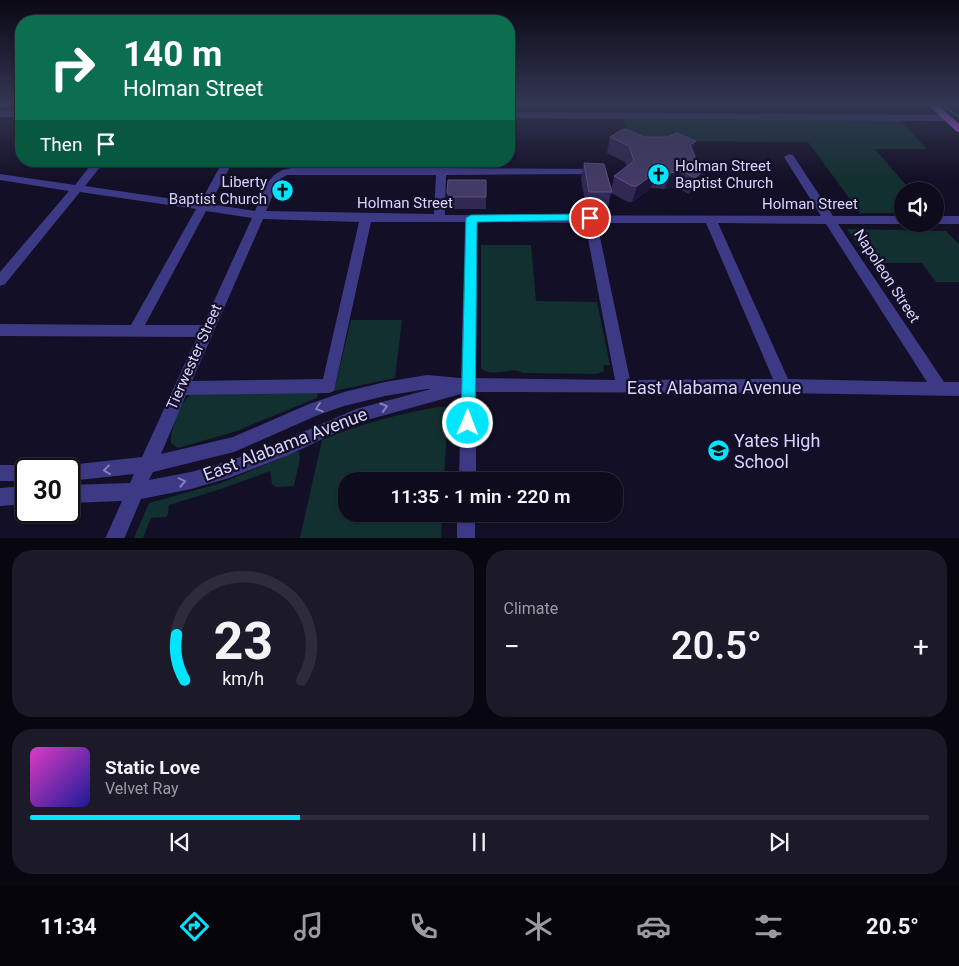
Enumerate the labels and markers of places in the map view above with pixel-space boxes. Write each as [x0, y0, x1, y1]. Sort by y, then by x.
place label: Holman Street Baptist Church [675, 157, 773, 192]
church icon: Holman Street Baptist Church [647, 163, 671, 187]
place label: Liberty Baptist Church [169, 173, 267, 208]
church icon: Liberty Baptist Church [271, 179, 295, 203]
pin [569, 197, 611, 239]
place label: Yates High School [734, 430, 820, 472]
school or university icon: Yates High School [706, 438, 730, 462]

